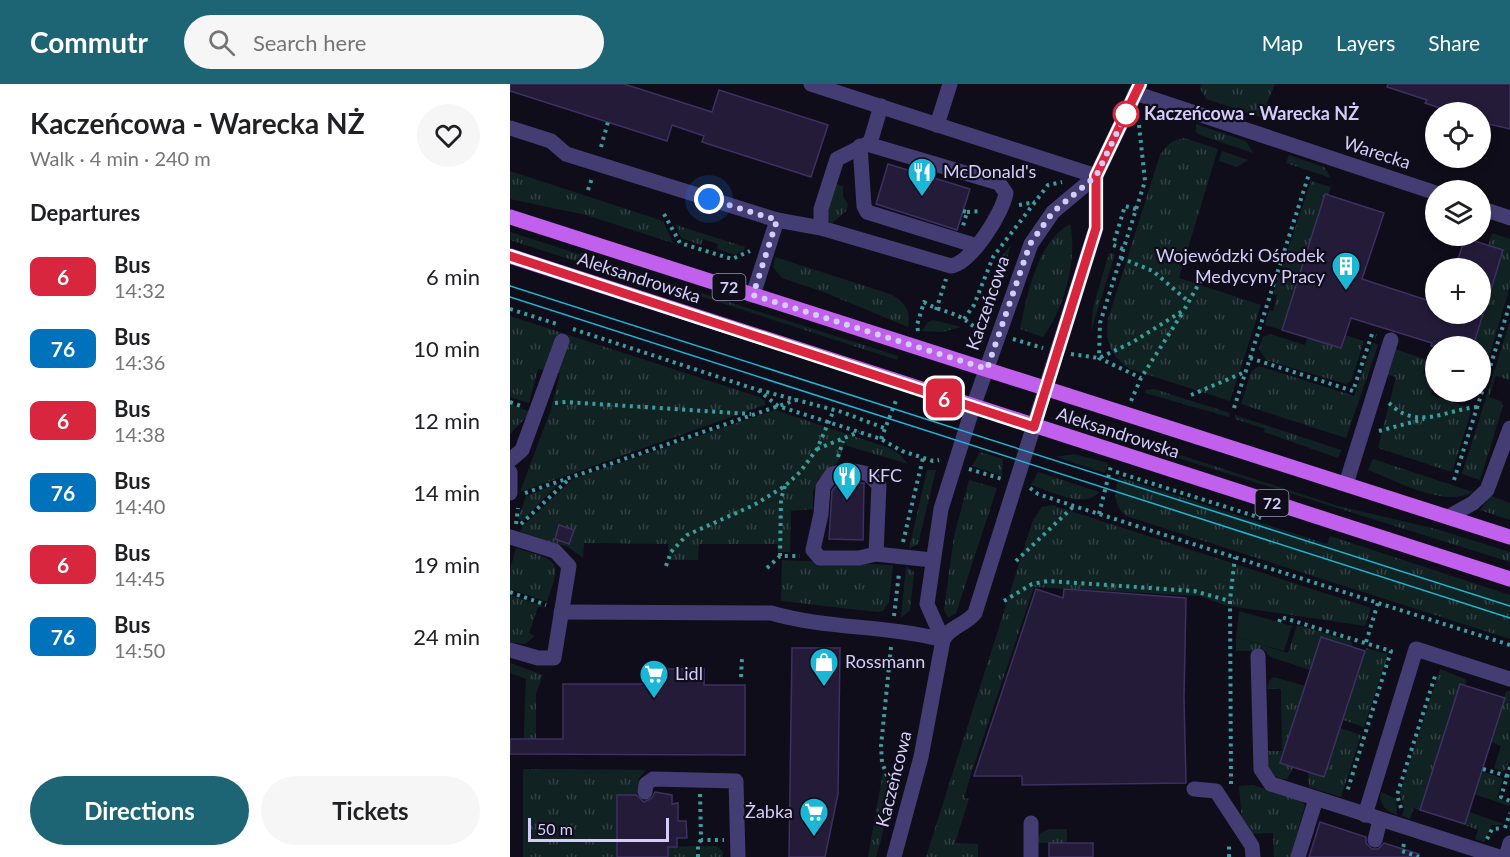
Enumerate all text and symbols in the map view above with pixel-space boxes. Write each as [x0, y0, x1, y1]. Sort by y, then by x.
search box [184, 15, 604, 69]
text: Commutr [30, 25, 148, 59]
icon: search [205, 26, 238, 59]
text: Search here [253, 29, 366, 56]
text: Map [1262, 30, 1303, 55]
text: Layers [1336, 30, 1395, 55]
text: Share [1428, 30, 1480, 55]
marker: Kaczeńcowa - Warecka NŻ [1113, 101, 1139, 127]
place label: Kaczeńcowa - Warecka NŻ [1144, 102, 1359, 124]
map controls [1425, 102, 1491, 402]
button: locate [1425, 102, 1491, 168]
button: heart [417, 104, 480, 167]
text: Kaczeńcowa - Warecka NŻ [30, 106, 365, 140]
street label: Warecka [1341, 131, 1413, 173]
text: Walk · 4 min · 240 m [30, 146, 211, 170]
restaurant icon: McDonald's [906, 156, 938, 198]
place label: McDonald's [943, 160, 1037, 182]
button: layers [1425, 180, 1491, 246]
your location [694, 184, 724, 214]
text: Departures [30, 199, 140, 226]
place label: Wojewódzki Ośrodek Medycyny Pracy [1156, 244, 1326, 287]
street label: Aleksandrowska [575, 247, 704, 307]
building icon: Wojewódzki Ośrodek Medycyny Pracy [1330, 250, 1362, 292]
text: Bus [114, 251, 150, 278]
street label: Kaczeńcowa [961, 253, 1013, 353]
button: + [1425, 258, 1491, 324]
text: 6 min [426, 263, 480, 290]
text: 6 [57, 264, 69, 289]
road number: 72 [712, 274, 746, 300]
text: 14:32 [114, 278, 165, 302]
text: Bus [114, 323, 150, 350]
text: 10 min [413, 335, 480, 362]
text: 76 [51, 336, 75, 361]
button: − [1425, 336, 1491, 402]
text: 14:36 [114, 350, 165, 374]
line badge: 6 [924, 378, 964, 418]
text: 6 [938, 386, 950, 411]
text: Bus [114, 395, 150, 422]
street label: Aleksandrowska [1054, 402, 1183, 462]
text: 12 min [413, 407, 480, 434]
text: 6 [57, 408, 69, 433]
text: 14:38 [114, 422, 165, 446]
restaurant icon: KFC [831, 460, 863, 502]
place label: KFC [868, 464, 902, 486]
text: Bus [114, 467, 150, 494]
text: 14 min [413, 479, 480, 506]
text: 76 [51, 480, 75, 505]
road number: 72 [1256, 490, 1288, 516]
text: 14:40 [114, 494, 165, 518]
text: Bus [114, 539, 150, 566]
text: 19 min [413, 551, 480, 578]
text: 6 [57, 552, 69, 577]
text: 14:45 [114, 566, 165, 590]
text: Bus [114, 611, 150, 638]
text: 24 min [413, 623, 480, 650]
text: 76 [51, 624, 75, 649]
text: 14:50 [114, 638, 165, 662]
shop icon: Rossmann [808, 646, 840, 688]
place label: Rossmann [845, 650, 925, 672]
supermarket icon: Lidl [638, 658, 670, 700]
place label: Lidl [675, 662, 703, 684]
street label: Kaczeńcowa [870, 728, 916, 829]
button: Directions [30, 776, 249, 845]
button: Tickets [261, 776, 480, 845]
supermarket icon: Żabka [798, 796, 830, 838]
place label: Żabka [745, 800, 793, 822]
scale bar [528, 815, 669, 842]
text: 50 m [537, 819, 573, 838]

